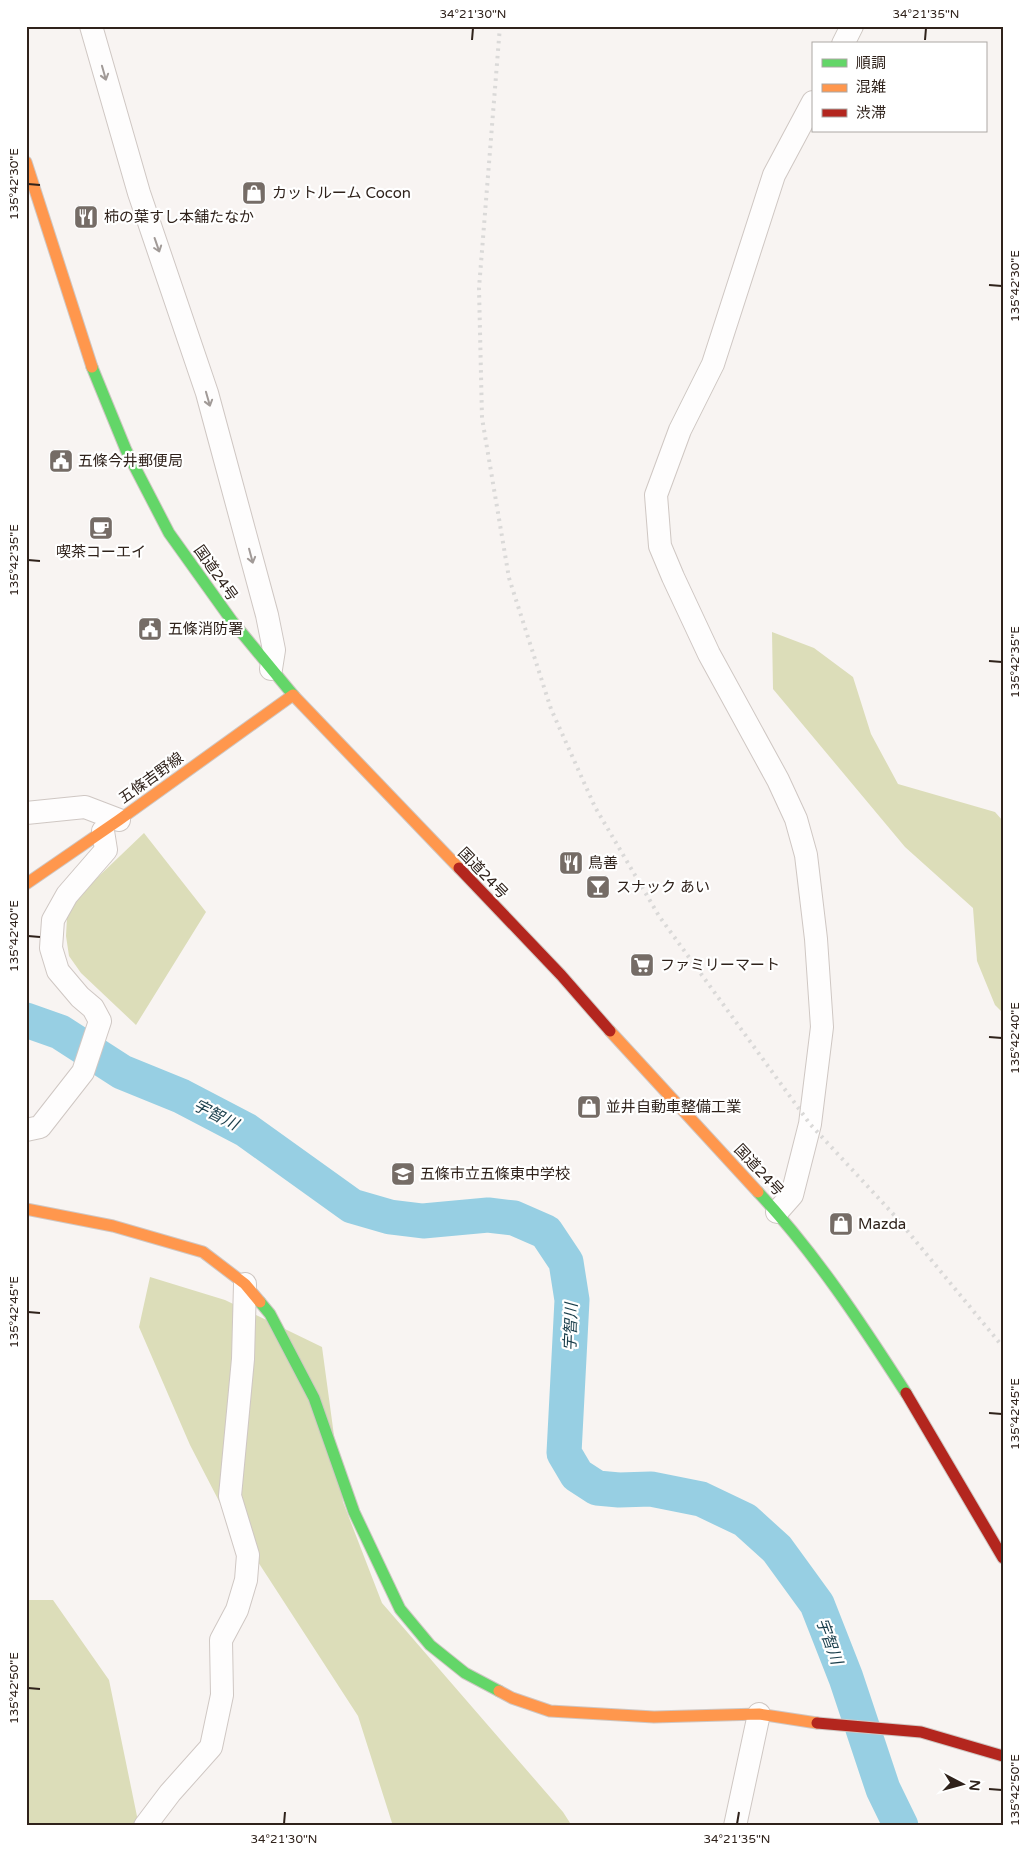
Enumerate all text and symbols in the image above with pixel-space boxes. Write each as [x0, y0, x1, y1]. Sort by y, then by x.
text: 34°21'30"N [440, 7, 507, 21]
text: 34°21'35"N [893, 7, 960, 21]
legend [812, 42, 986, 132]
text: 順調 [856, 54, 886, 72]
one-way arrow [100, 65, 110, 81]
text: 混雑 [856, 78, 886, 96]
text: 渋滞 [856, 104, 886, 122]
text: 135°42'30"E [7, 148, 21, 220]
shop icon: カットルーム Cocon [241, 180, 267, 206]
place label: カットルーム Cocon [272, 184, 411, 202]
restaurant icon: 柿の葉すし本舗たなか [73, 204, 99, 230]
place label: 柿の葉すし本舗たなか [104, 208, 254, 226]
one-way arrow [153, 237, 162, 253]
text: 135°42'30"E [1008, 250, 1022, 322]
one-way arrow [204, 391, 214, 407]
public building icon: 五條今井郵便局 [48, 448, 74, 474]
place label: 五條今井郵便局 [78, 452, 183, 470]
cafe icon: 喫茶コーエイ [88, 515, 114, 541]
text: 135°42'35"E [7, 524, 21, 596]
street label: 国道24号 [190, 542, 242, 604]
place label: 喫茶コーエイ [56, 543, 146, 561]
one-way arrow [247, 548, 256, 564]
public building icon: 五條消防署 [137, 616, 163, 642]
place label: 五條消防署 [168, 620, 243, 638]
text: 135°42'35"E [1008, 626, 1022, 698]
street label: 五條吉野線 [115, 749, 187, 807]
street label: 国道24号 [454, 844, 512, 902]
restaurant icon: 鳥善 [558, 850, 584, 876]
place label: 鳥善 [588, 854, 618, 872]
bar icon: スナック あい [585, 874, 611, 900]
place label: スナック あい [616, 878, 710, 896]
text: 135°42'40"E [7, 900, 21, 972]
supermarket icon: ファミリーマート [629, 952, 655, 978]
place label: ファミリーマート [660, 956, 780, 974]
text: 135°42'40"E [1008, 1002, 1022, 1074]
shop icon: 並井自動車整備工業 [576, 1094, 602, 1120]
water label: 宇智川 [190, 1095, 243, 1136]
place label: 並井自動車整備工業 [606, 1098, 741, 1116]
street label: 国道24号 [731, 1141, 787, 1199]
school or university icon: 五條市立五條東中学校 [390, 1161, 416, 1187]
place label: 五條市立五條東中学校 [420, 1165, 570, 1183]
shop icon: Mazda [828, 1211, 854, 1237]
place label: Mazda [858, 1215, 906, 1233]
text: 135°42'45"E [7, 1276, 21, 1348]
water label: 宇智川 [560, 1301, 582, 1351]
text: 135°42'45"E [1008, 1378, 1022, 1450]
water label: 宇智川 [811, 1615, 847, 1669]
text: 135°42'50"E [7, 1652, 21, 1724]
text: 135°42'50"E [1008, 1754, 1022, 1826]
north arrow [936, 1760, 986, 1810]
text: N [965, 1779, 983, 1792]
text: 34°21'30"N [251, 1832, 318, 1846]
text: 34°21'35"N [704, 1832, 771, 1846]

